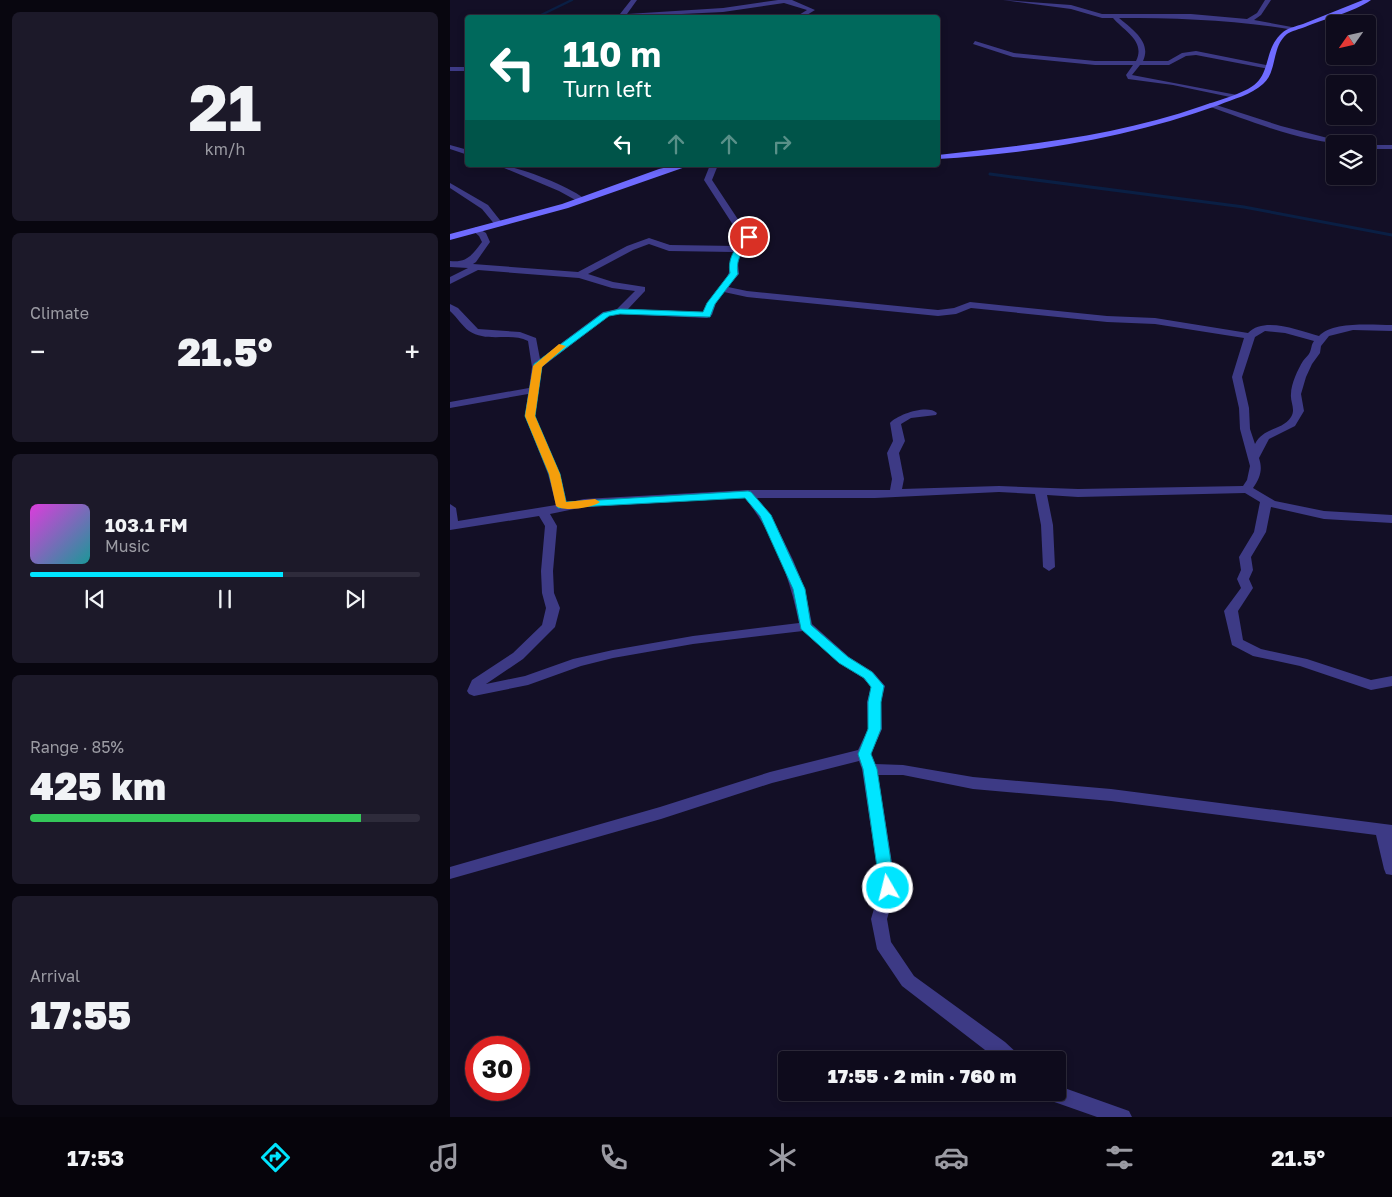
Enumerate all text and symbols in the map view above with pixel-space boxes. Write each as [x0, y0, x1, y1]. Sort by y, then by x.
north arrow [1326, 15, 1376, 65]
map controls [1326, 15, 1376, 185]
text: 110 m [563, 33, 661, 75]
icon: left [480, 35, 545, 100]
text: 21 [188, 67, 262, 145]
text: Turn left [563, 75, 652, 102]
button: search [1326, 75, 1376, 125]
icon: left [609, 130, 637, 158]
icon: ahead [662, 130, 690, 158]
icon: ahead [715, 130, 743, 158]
icon: right [768, 130, 796, 158]
button: layers [1326, 135, 1376, 185]
text: km/h [205, 139, 245, 159]
pin [728, 216, 770, 258]
icon: arrive [735, 223, 763, 251]
text: Climate [30, 303, 89, 323]
text: 21.5° [178, 329, 272, 374]
text: − [30, 335, 45, 368]
text: + [405, 335, 420, 368]
text: 103.1 FM [105, 513, 188, 536]
text: Music [105, 536, 150, 556]
icon: previous [81, 585, 109, 613]
icon: pause [211, 585, 239, 613]
icon: next [341, 585, 369, 613]
text: Range · 85% [30, 737, 124, 757]
text: 425 km [30, 763, 166, 808]
position arrow [861, 861, 913, 913]
text: Arrival [30, 966, 80, 986]
text: 17:55 [30, 992, 131, 1037]
speed limit sign: 30 [465, 1036, 530, 1101]
text: 17:55 · 2 min · 760 m [828, 1064, 1016, 1087]
icon: directions [258, 1140, 293, 1175]
icon: music [427, 1140, 462, 1175]
icon: phone [596, 1140, 631, 1175]
icon: climate [765, 1140, 800, 1175]
icon: car [934, 1140, 969, 1175]
icon: filters [1102, 1140, 1137, 1175]
text: 17:53 [67, 1144, 124, 1171]
text: 21.5° [1271, 1144, 1325, 1171]

